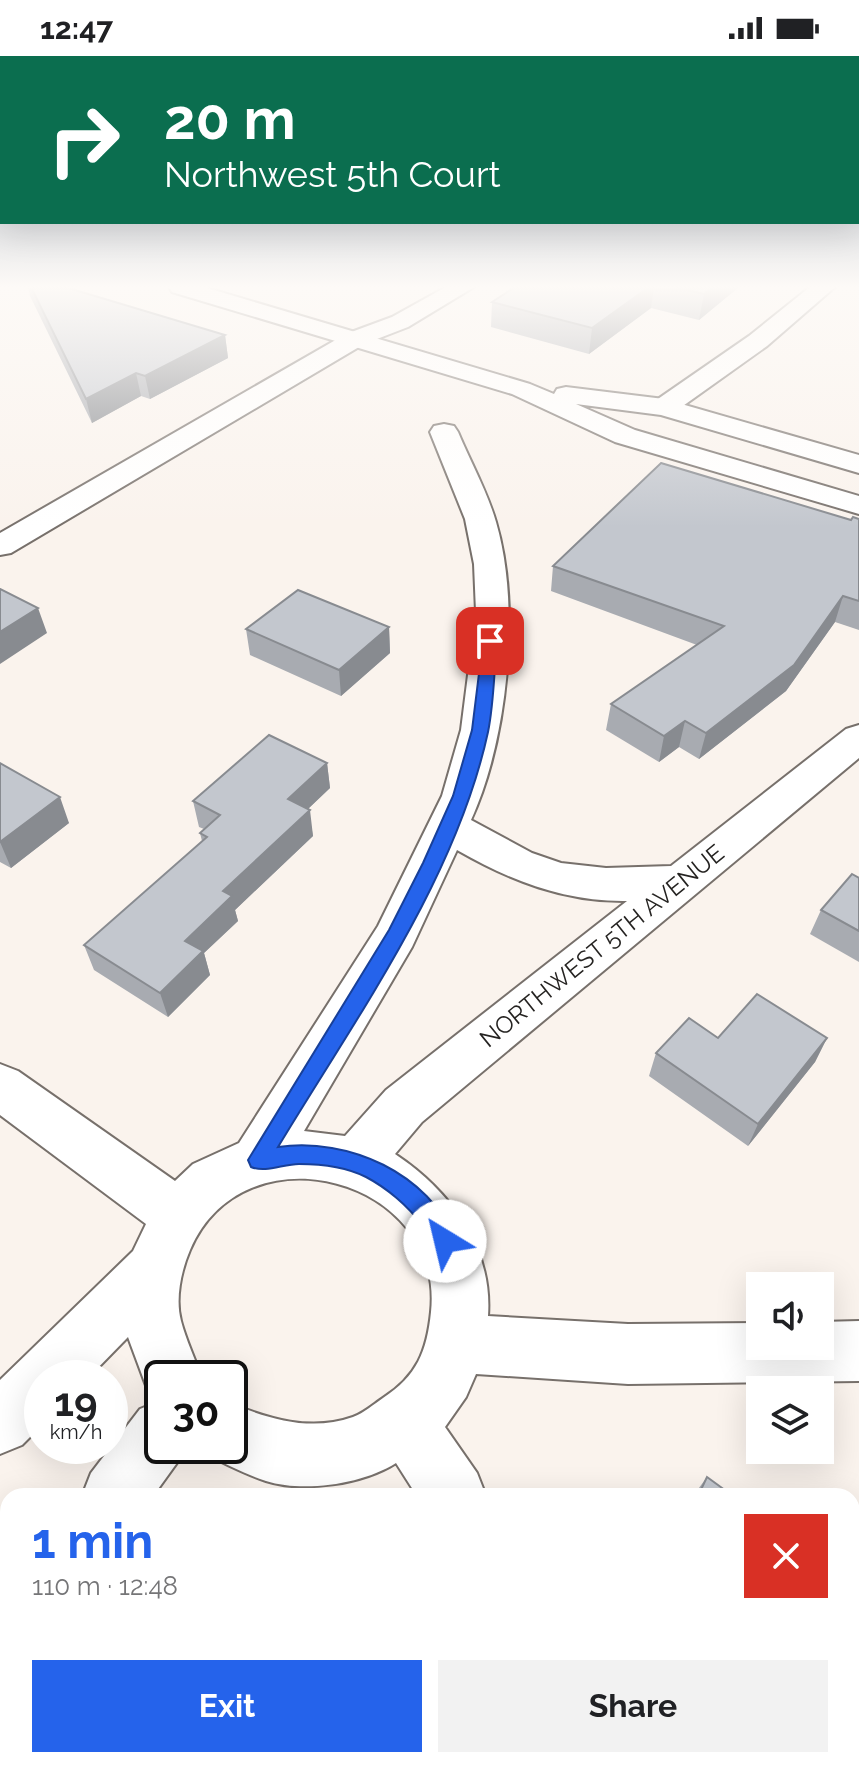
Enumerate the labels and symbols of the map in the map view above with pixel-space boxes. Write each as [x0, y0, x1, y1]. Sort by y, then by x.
pin [456, 607, 524, 675]
street label: NORTHWEST 5TH AVENUE [474, 838, 730, 1053]
position arrow [403, 1199, 487, 1283]
speed limit sign: 30 [144, 1360, 248, 1464]

